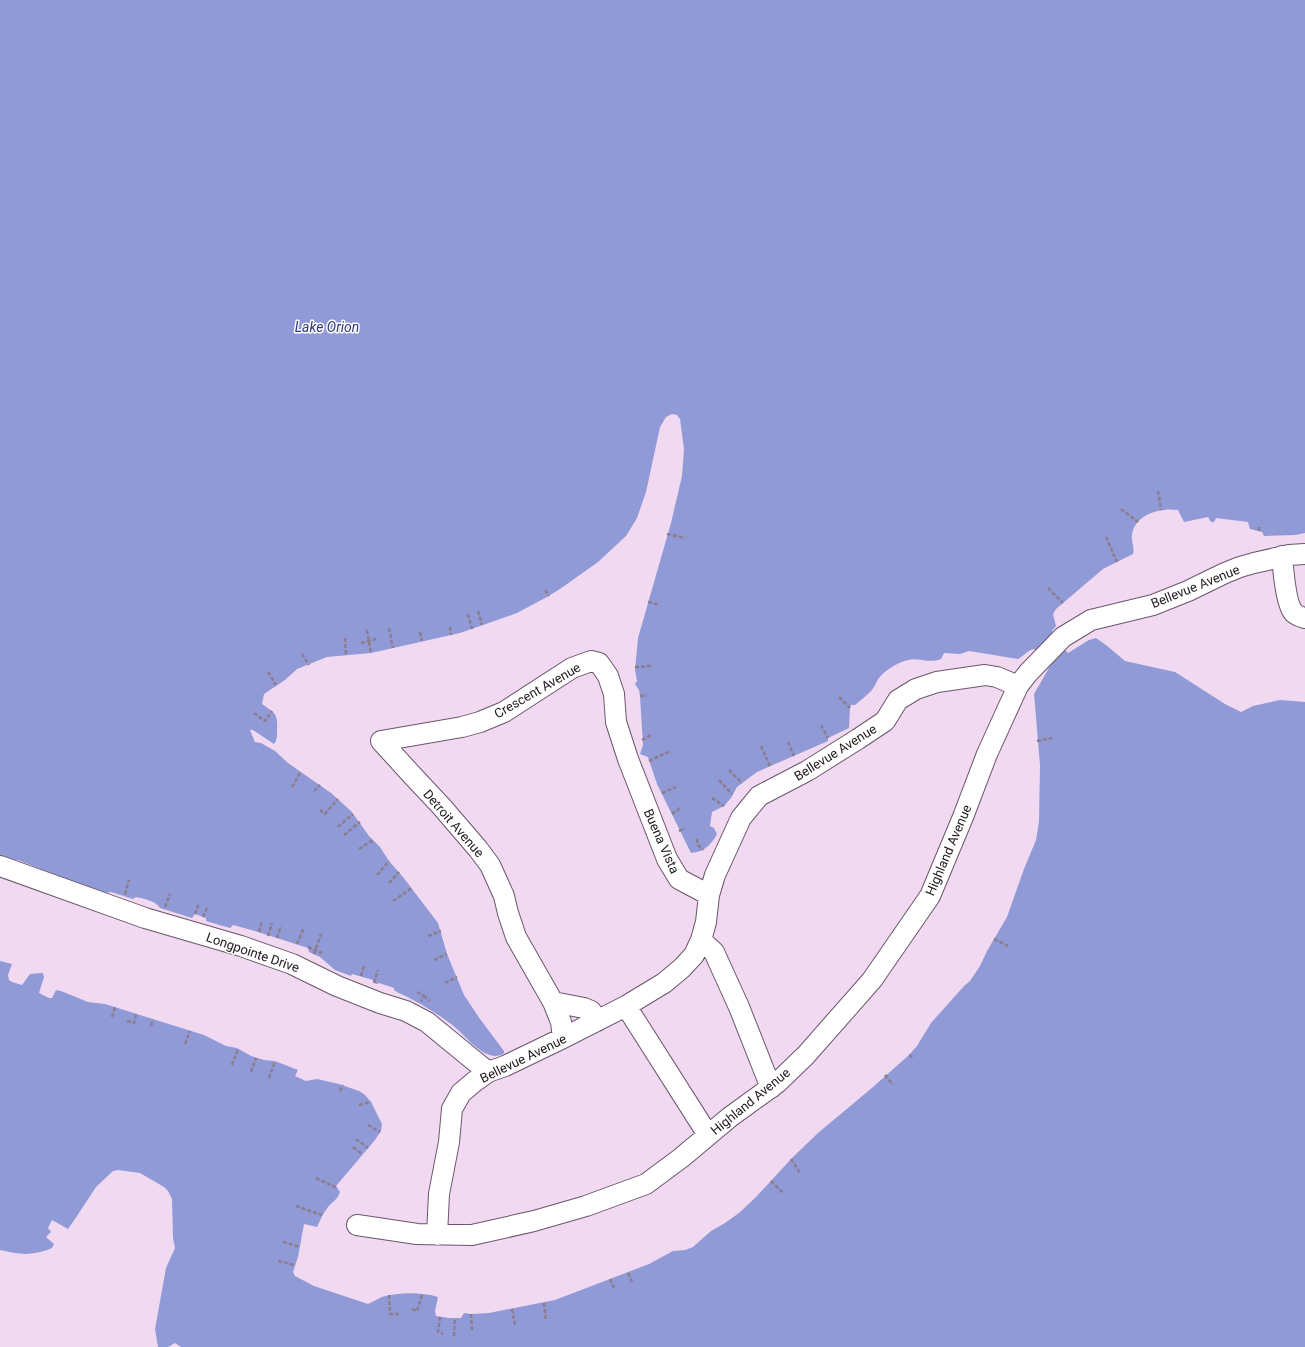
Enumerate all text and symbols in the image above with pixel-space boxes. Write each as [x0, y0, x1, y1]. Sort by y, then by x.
water label: Lake Orion [295, 319, 359, 335]
street label: Bellevue Avenue [1149, 562, 1242, 611]
street label: Crescent Avenue [491, 660, 583, 721]
street label: Bellevue Avenue [791, 721, 879, 784]
street label: Detroit Avenue [420, 787, 487, 860]
street label: Highland Avenue [923, 802, 974, 898]
street label: Buena Vista [641, 807, 682, 876]
street label: Longpointe Drive [204, 930, 301, 975]
street label: Bellevue Avenue [478, 1031, 569, 1086]
street label: Highland Avenue [708, 1065, 793, 1138]

